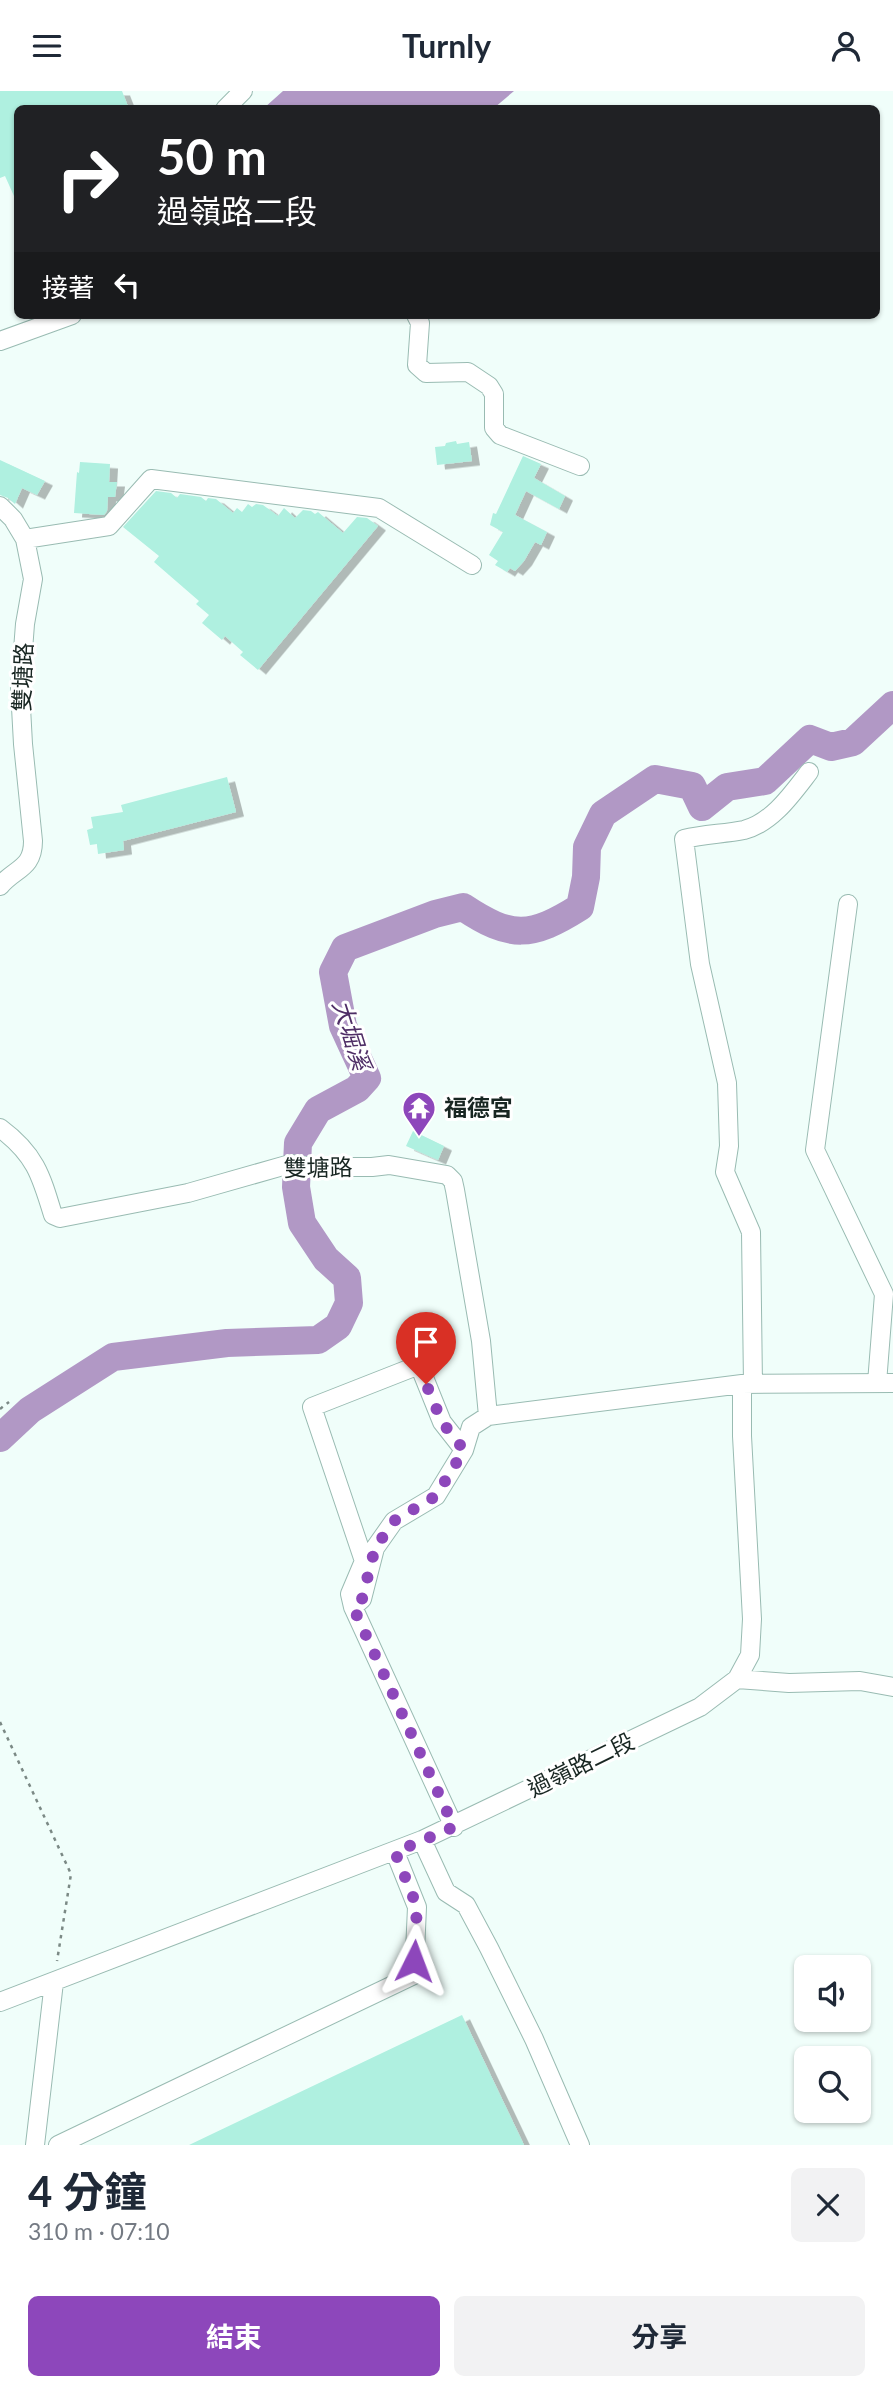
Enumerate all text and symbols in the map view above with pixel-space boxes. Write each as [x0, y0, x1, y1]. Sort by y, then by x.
text: Turnly [402, 26, 491, 65]
icon: menu [28, 27, 66, 65]
icon: person [827, 27, 865, 65]
text: 50 m [157, 127, 267, 185]
icon: right [42, 133, 133, 224]
text: 過嶺路二段 [157, 191, 317, 230]
icon: left [108, 266, 146, 304]
text: 接著 [42, 271, 94, 303]
street label: 雙塘路 [7, 642, 37, 712]
water label: 大堀溪 [328, 996, 378, 1076]
temple icon: 福德宮 [400, 1089, 438, 1138]
place label: 福德宮 [444, 1093, 513, 1121]
street label: 雙塘路 [283, 1152, 353, 1182]
pin [396, 1312, 456, 1384]
icon: arrive [407, 1323, 445, 1361]
street label: 過嶺路二段 [523, 1726, 638, 1802]
position arrow [377, 1924, 451, 1998]
map controls [794, 1955, 871, 2123]
button: sound [794, 1955, 871, 2032]
button: search [794, 2046, 871, 2123]
text: 4 分鐘 [28, 2166, 147, 2216]
button: close [791, 2168, 865, 2242]
text: 310 m · 07:10 [28, 2217, 170, 2245]
button: 結束 [28, 2296, 440, 2376]
button: 分享 [454, 2296, 865, 2376]

